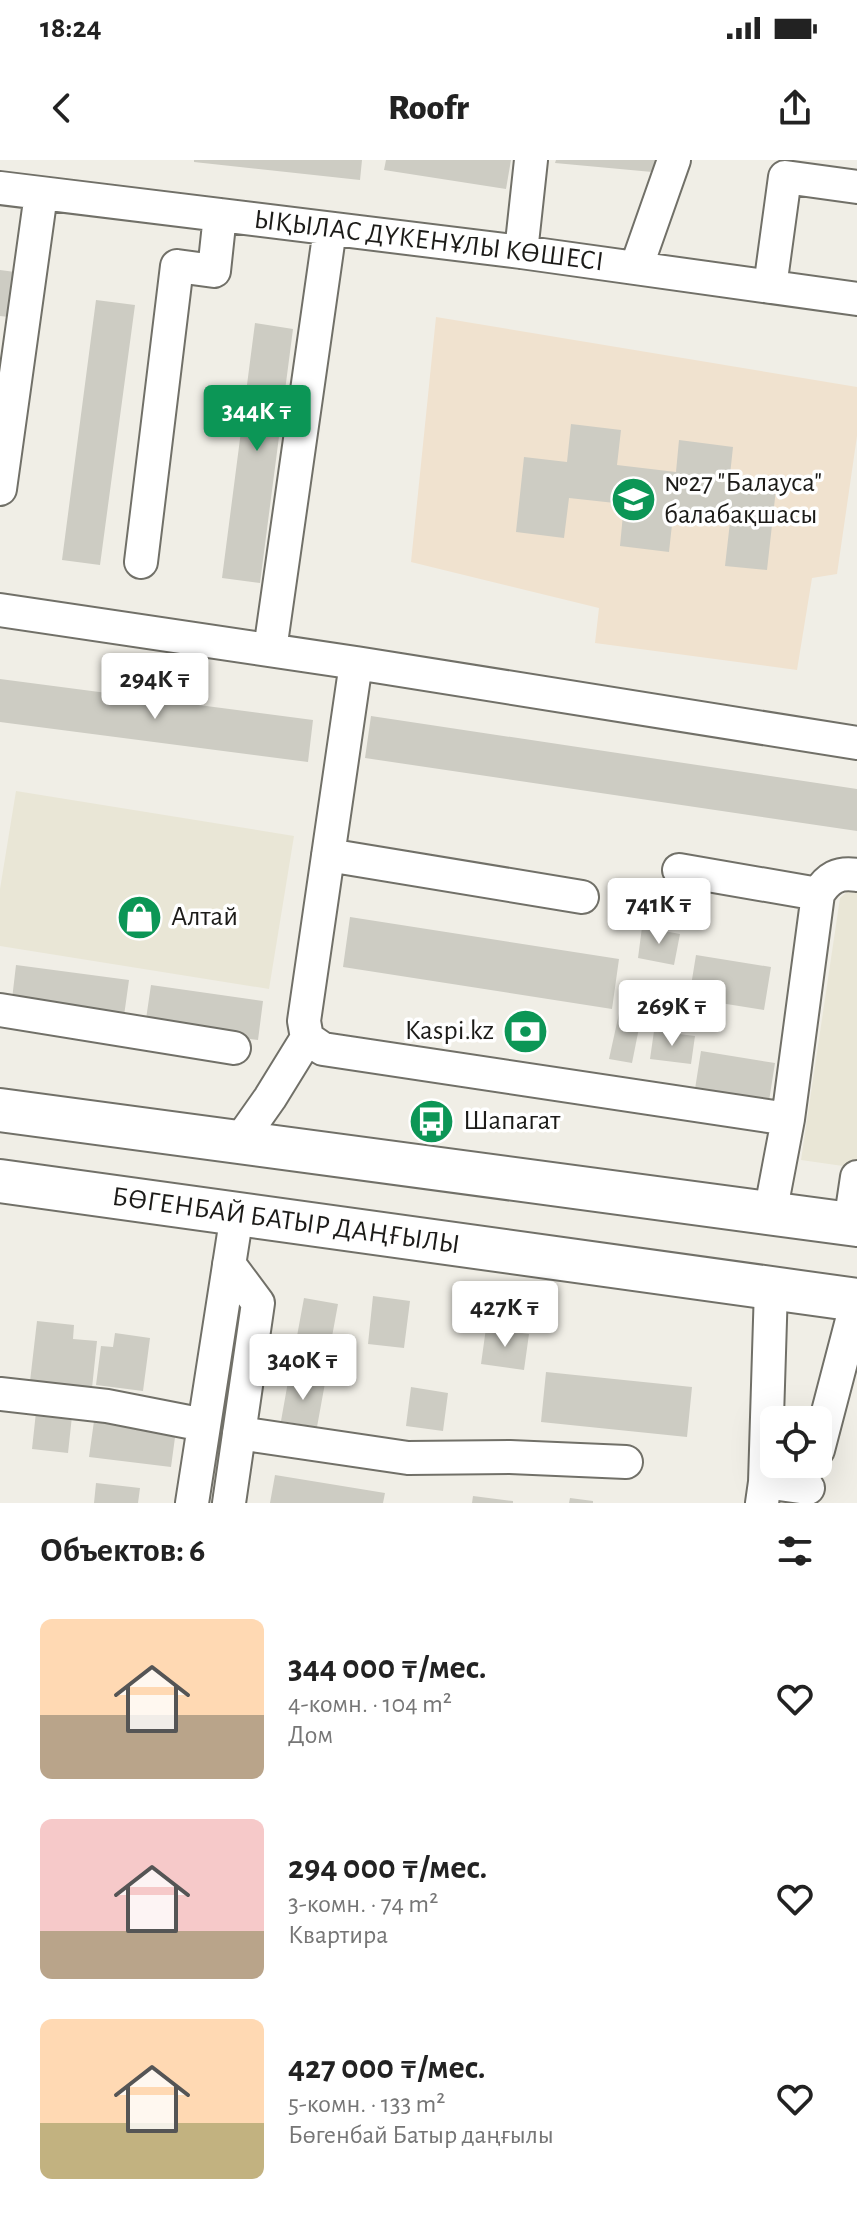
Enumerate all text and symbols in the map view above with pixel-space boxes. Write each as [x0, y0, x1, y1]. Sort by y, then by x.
text: 18:24 [40, 13, 102, 43]
icon: back [40, 86, 84, 130]
icon: share [773, 86, 817, 130]
text: Roofr [388, 90, 469, 126]
street label: ЫҚЫЛАС ДҮКЕНҰЛЫ КӨШЕСІ [253, 206, 605, 276]
pin: 344K ₸ [192, 385, 322, 453]
text: 344K ₸ [222, 398, 292, 424]
place label: №27 "Балауса" балабақшасы [664, 469, 822, 529]
school or university icon: №27 "Балауса" балабақшасы [609, 475, 657, 523]
pin: 294K ₸ [90, 653, 220, 721]
text: 294K ₸ [119, 666, 191, 692]
pin: 741K ₸ [594, 878, 724, 946]
text: 741K ₸ [626, 891, 692, 917]
shop icon: Алтай [116, 893, 164, 941]
place label: Алтай [171, 903, 238, 931]
pin: 269K ₸ [607, 980, 737, 1048]
text: 269K ₸ [637, 993, 707, 1019]
bank icon: Kaspi.kz [501, 1007, 549, 1055]
place label: Kaspi.kz [405, 1017, 494, 1045]
bus stop icon: Шапагат [408, 1097, 456, 1145]
place label: Шапагат [463, 1107, 561, 1135]
street label: БӨГЕНБАЙ БАТЫР ДАҢҒЫЛЫ [110, 1182, 462, 1259]
pin: 427K ₸ [440, 1281, 570, 1349]
text: 427K ₸ [470, 1294, 540, 1320]
pin: 340K ₸ [238, 1334, 368, 1402]
text: 340K ₸ [267, 1347, 339, 1373]
map controls [760, 1406, 832, 1478]
button: locate [760, 1406, 832, 1478]
icon: filters [773, 1529, 817, 1573]
text: Объектов: 6 [40, 1534, 205, 1568]
icon: home [104, 1651, 200, 1747]
text: 344 000 ₸/мес. [288, 1651, 487, 1685]
icon: heart [773, 1677, 817, 1721]
text: 4-комн. · 104 m² [288, 1691, 452, 1717]
text: Дом [288, 1722, 333, 1748]
icon: home [104, 1851, 200, 1947]
text: 294 000 ₸/мес. [288, 1851, 487, 1885]
icon: heart [773, 1877, 817, 1921]
text: 3-комн. · 74 m² [288, 1891, 438, 1917]
text: Квартира [288, 1922, 388, 1948]
icon: home [104, 2051, 200, 2147]
text: 427 000 ₸/мес. [288, 2051, 486, 2085]
icon: heart [773, 2077, 817, 2121]
text: 5-комн. · 133 m² [288, 2091, 445, 2117]
text: Бөгенбай Батыр даңғылы [288, 2122, 554, 2148]

